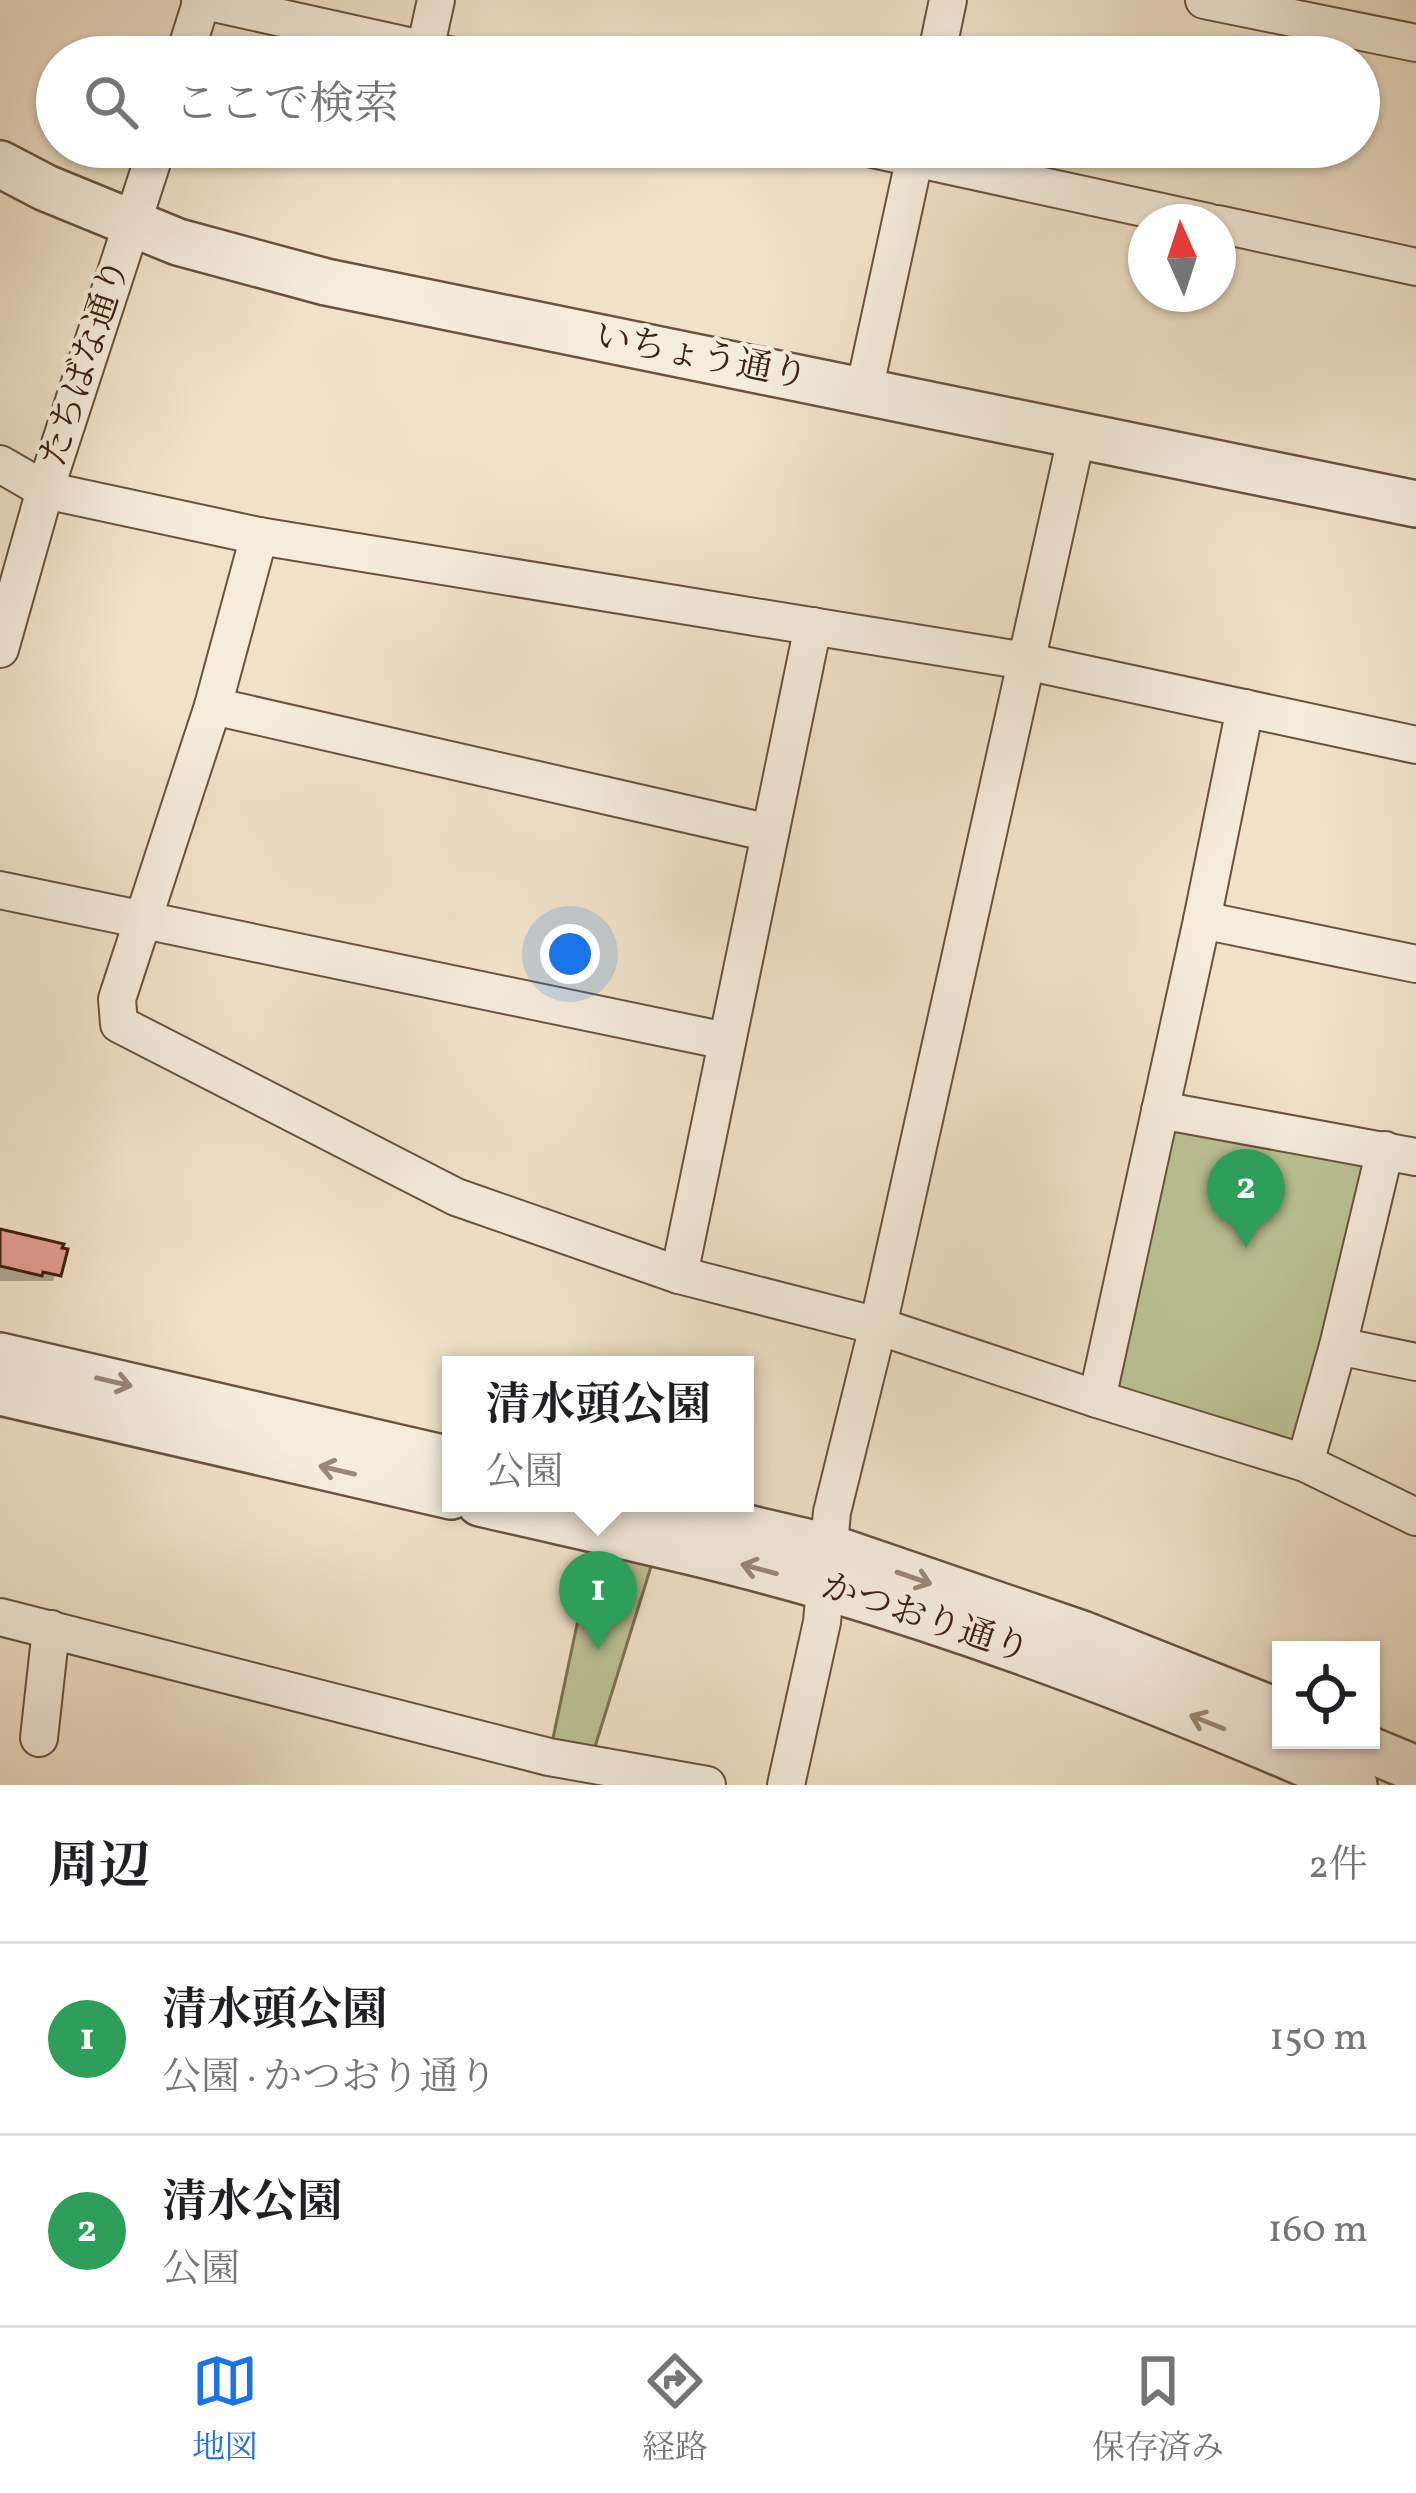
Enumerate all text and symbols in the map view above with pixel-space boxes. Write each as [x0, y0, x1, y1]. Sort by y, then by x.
search box [36, 36, 1380, 168]
icon: search [78, 69, 144, 135]
text: ここで検索 [174, 75, 399, 138]
north arrow [1128, 204, 1236, 312]
street label: たちばな通り [30, 253, 144, 473]
street label: いちょう通り [590, 313, 812, 403]
your location [540, 924, 600, 984]
pin: 2 [1207, 1149, 1285, 1248]
popup [442, 1356, 754, 1512]
one-way arrow [95, 1372, 133, 1395]
text: 清水頭公園 [485, 1376, 711, 1439]
text: 公園 [485, 1447, 564, 1501]
one-way arrow [319, 1458, 357, 1480]
pin: 1 [559, 1551, 637, 1650]
one-way arrow [741, 1557, 779, 1579]
street label: かつおり通り [815, 1563, 1035, 1677]
one-way arrow [894, 1568, 932, 1590]
map controls [1272, 1641, 1380, 1749]
button: locate [1272, 1641, 1380, 1749]
one-way arrow [1190, 1710, 1227, 1732]
text: 周辺 [48, 1833, 150, 1904]
text: 2件 [1308, 1840, 1368, 1894]
text: 清水頭公園 [162, 1981, 387, 2044]
text: 1 [79, 2012, 95, 2066]
text: 150 m [1269, 2012, 1368, 2066]
text: 公園 · かつおり通り [162, 2052, 497, 2106]
text: 清水公園 [162, 2173, 342, 2236]
text: 2 [77, 2204, 97, 2258]
text: 160 m [1267, 2204, 1368, 2258]
text: 公園 [162, 2244, 240, 2298]
tab: 地図 [192, 2348, 258, 2473]
tab: 経路 [642, 2348, 708, 2473]
tab: 保存済み [1092, 2348, 1224, 2473]

